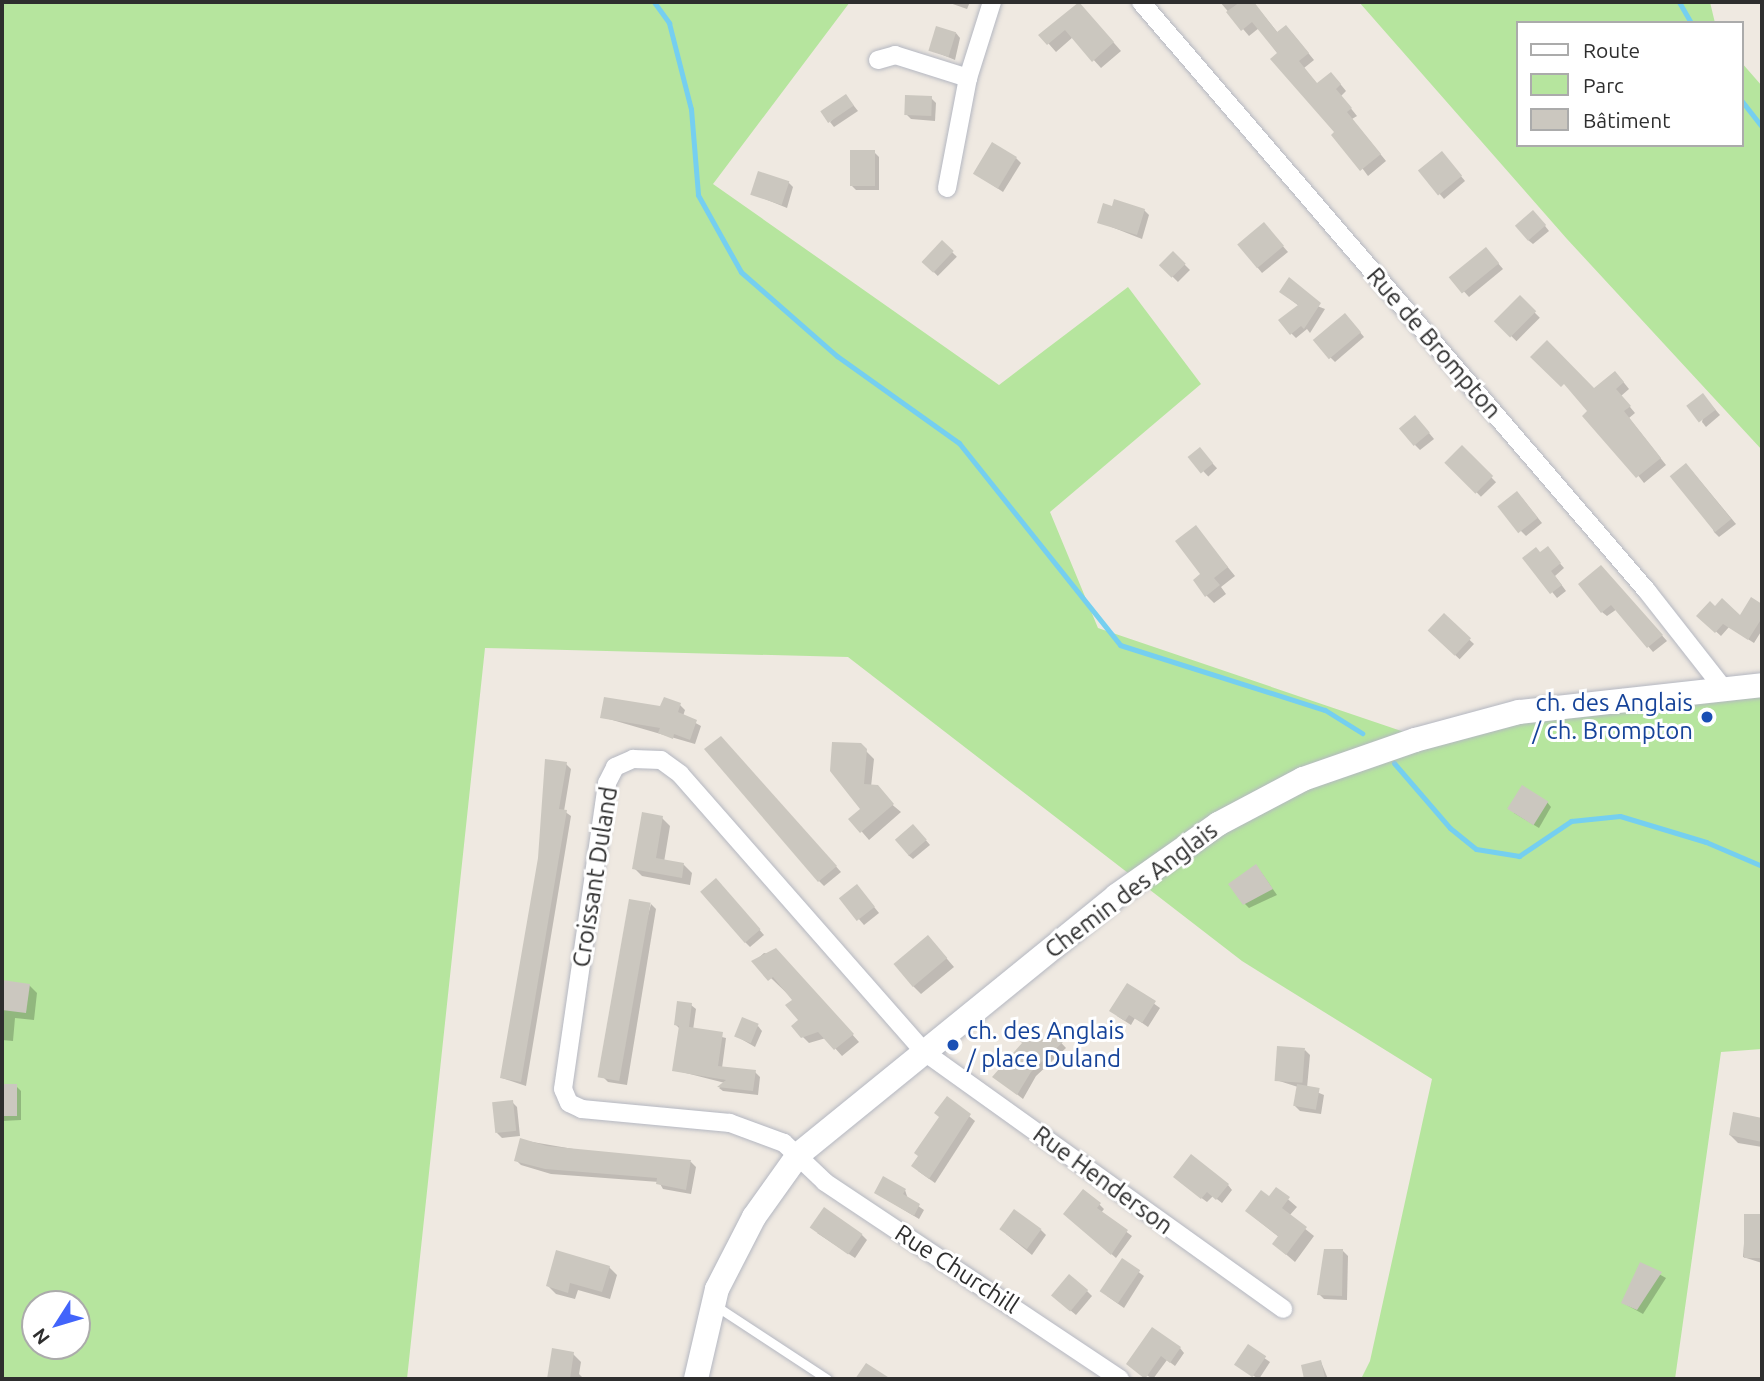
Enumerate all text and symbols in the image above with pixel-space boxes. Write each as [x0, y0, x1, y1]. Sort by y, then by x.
legend [1516, 21, 1743, 147]
text: Route [1583, 38, 1640, 62]
text: Parc [1583, 73, 1624, 97]
text: Bâtiment [1583, 108, 1670, 132]
street label: Rue de Brompton [1361, 262, 1507, 424]
place label: ch. des Anglais / ch. Brompton [1532, 689, 1693, 745]
marker: ch. des Anglais / ch. Brompton [1699, 709, 1715, 725]
street label: Croissant Duland [567, 785, 623, 969]
street label: Chemin des Anglais [1039, 816, 1223, 964]
place label: ch. des Anglais / place Duland [967, 1017, 1124, 1073]
marker: ch. des Anglais / place Duland [945, 1037, 961, 1053]
street label: Rue Henderson [1028, 1120, 1178, 1240]
street label: Rue Churchill [890, 1218, 1024, 1320]
north arrow [21, 1290, 91, 1360]
text: N [28, 1324, 54, 1349]

